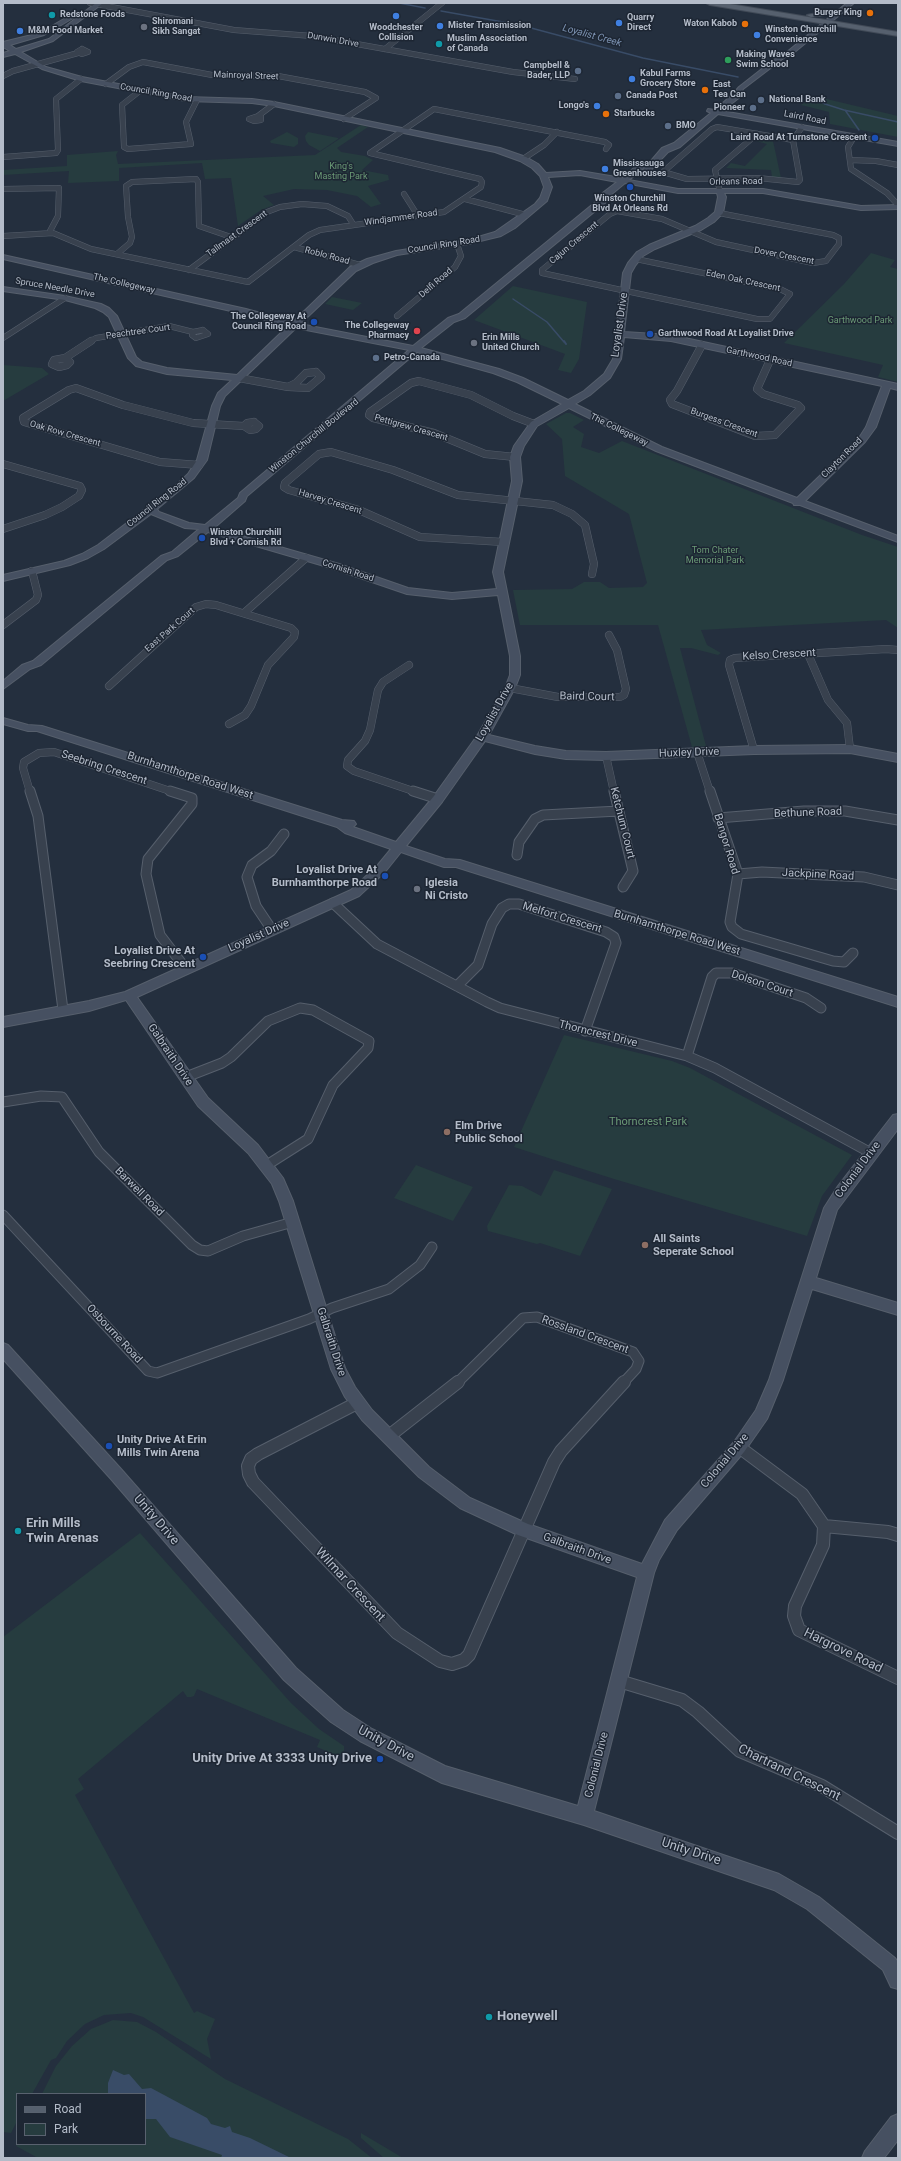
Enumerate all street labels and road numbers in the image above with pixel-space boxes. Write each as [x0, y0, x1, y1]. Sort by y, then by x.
street label: Dunwin Drive [306, 30, 360, 50]
street label: Mainroyal Street [213, 69, 279, 83]
street label: Council Ring Road [119, 81, 193, 105]
street label: Laird Road [783, 109, 827, 127]
street label: Orleans Road [709, 176, 763, 188]
street label: Tallmast Crescent [205, 208, 269, 260]
street label: Windjammer Road [364, 208, 438, 228]
street label: Cajun Crescent [547, 219, 601, 267]
street label: Council Ring Road [407, 234, 481, 256]
street label: Roblo Road [303, 245, 351, 267]
street label: Dover Crescent [753, 245, 815, 267]
street label: Delfi Road [417, 266, 455, 300]
street label: Eden Oak Crescent [705, 268, 781, 294]
street label: The Collegeway [92, 272, 156, 296]
street label: Spruce Needle Drive [14, 276, 96, 300]
street label: Loyalist Drive [609, 292, 631, 358]
street label: Peachtree Court [105, 322, 171, 342]
street label: Garthwood Road [725, 345, 793, 369]
street label: Winston Churchill Boulevard [267, 397, 361, 475]
street label: Burgess Crescent [689, 406, 759, 440]
street label: The Collegeway [588, 411, 650, 449]
street label: Pettigrew Crescent [373, 412, 449, 444]
street label: Oak Row Crescent [28, 419, 102, 449]
street label: Clayton Road [819, 435, 865, 481]
street label: Council Ring Road [125, 476, 189, 530]
street label: Harvey Crescent [297, 487, 363, 517]
street label: Cornish Road [321, 558, 375, 584]
street label: East Park Court [143, 605, 197, 655]
street label: Kelso Crescent [742, 646, 816, 664]
street label: Loyalist Drive [473, 680, 517, 744]
street label: Baird Court [559, 690, 615, 704]
street label: Huxley Drive [659, 745, 719, 761]
street label: Seebring Crescent [59, 748, 149, 788]
street label: Burnhamthorpe Road West [125, 749, 255, 803]
street label: Ketchum Court [607, 786, 637, 860]
street label: Bethune Road [774, 805, 842, 821]
street label: Bangor Road [710, 812, 742, 876]
street label: Jackpine Road [782, 867, 854, 883]
street label: Melfort Crescent [521, 900, 603, 936]
street label: Burnhamthorpe Road West [612, 907, 742, 959]
street label: Loyalist Drive [226, 917, 292, 955]
street label: Dolson Court [730, 968, 794, 1000]
street label: Thorncrest Drive [557, 1018, 639, 1050]
street label: Galbraith Drive [145, 1022, 195, 1088]
street label: Colonial Drive [832, 1139, 884, 1201]
street label: Barwell Road [112, 1165, 166, 1219]
street label: Osbourne Road [83, 1302, 145, 1366]
street label: Galbraith Drive [314, 1306, 348, 1378]
street label: Rossland Crescent [540, 1313, 630, 1357]
street label: Colonial Drive [698, 1431, 752, 1491]
street label: Unity Drive [130, 1492, 182, 1548]
street label: Galbraith Drive [541, 1531, 613, 1567]
street label: Wilmar Crescent [312, 1545, 388, 1625]
street label: Hargrove Road [801, 1625, 885, 1677]
street label: Unity Drive [355, 1723, 417, 1765]
street label: Colonial Drive [582, 1731, 612, 1799]
street label: Chartrand Crescent [735, 1741, 843, 1805]
street label: Unity Drive [659, 1835, 723, 1869]

